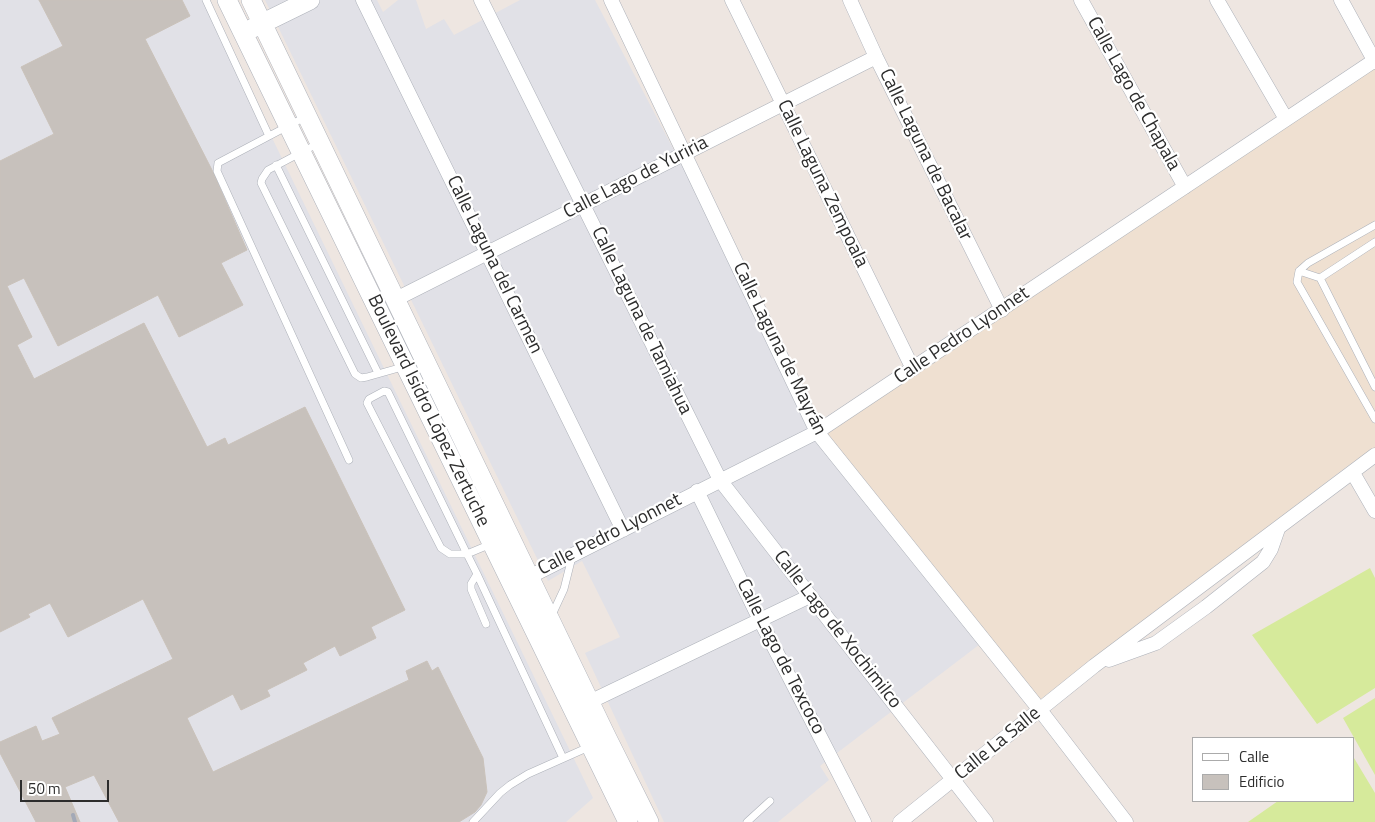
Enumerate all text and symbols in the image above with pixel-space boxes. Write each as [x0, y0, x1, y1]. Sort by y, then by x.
street label: Calle Lago de Chapala [1081, 13, 1185, 175]
street label: Calle Laguna de Bacalar [874, 65, 976, 245]
street label: Calle Laguna Zempoala [771, 96, 873, 272]
street label: Calle Lago de Yuriria [560, 132, 712, 224]
street label: Calle Laguna del Carmen [441, 172, 547, 358]
street label: Calle Laguna de Tamiahua [586, 224, 696, 418]
street label: Calle Laguna de Mayrán [727, 259, 831, 439]
street label: Calle Pedro Lyonnet [890, 282, 1034, 390]
street label: Boulevard Isidro López Zertuche [362, 291, 494, 531]
street label: Calle Pedro Lyonnet [535, 489, 685, 581]
street label: Calle Lago de Xochimilco [768, 546, 906, 714]
street label: Calle Lago de Texcoco [731, 575, 829, 739]
street label: Calle La Salle [951, 703, 1045, 785]
legend [1192, 737, 1355, 802]
text: Calle [1239, 745, 1269, 768]
scale bar [22, 770, 111, 802]
text: Edificio [1239, 770, 1284, 793]
text: 50 m [28, 777, 61, 800]

